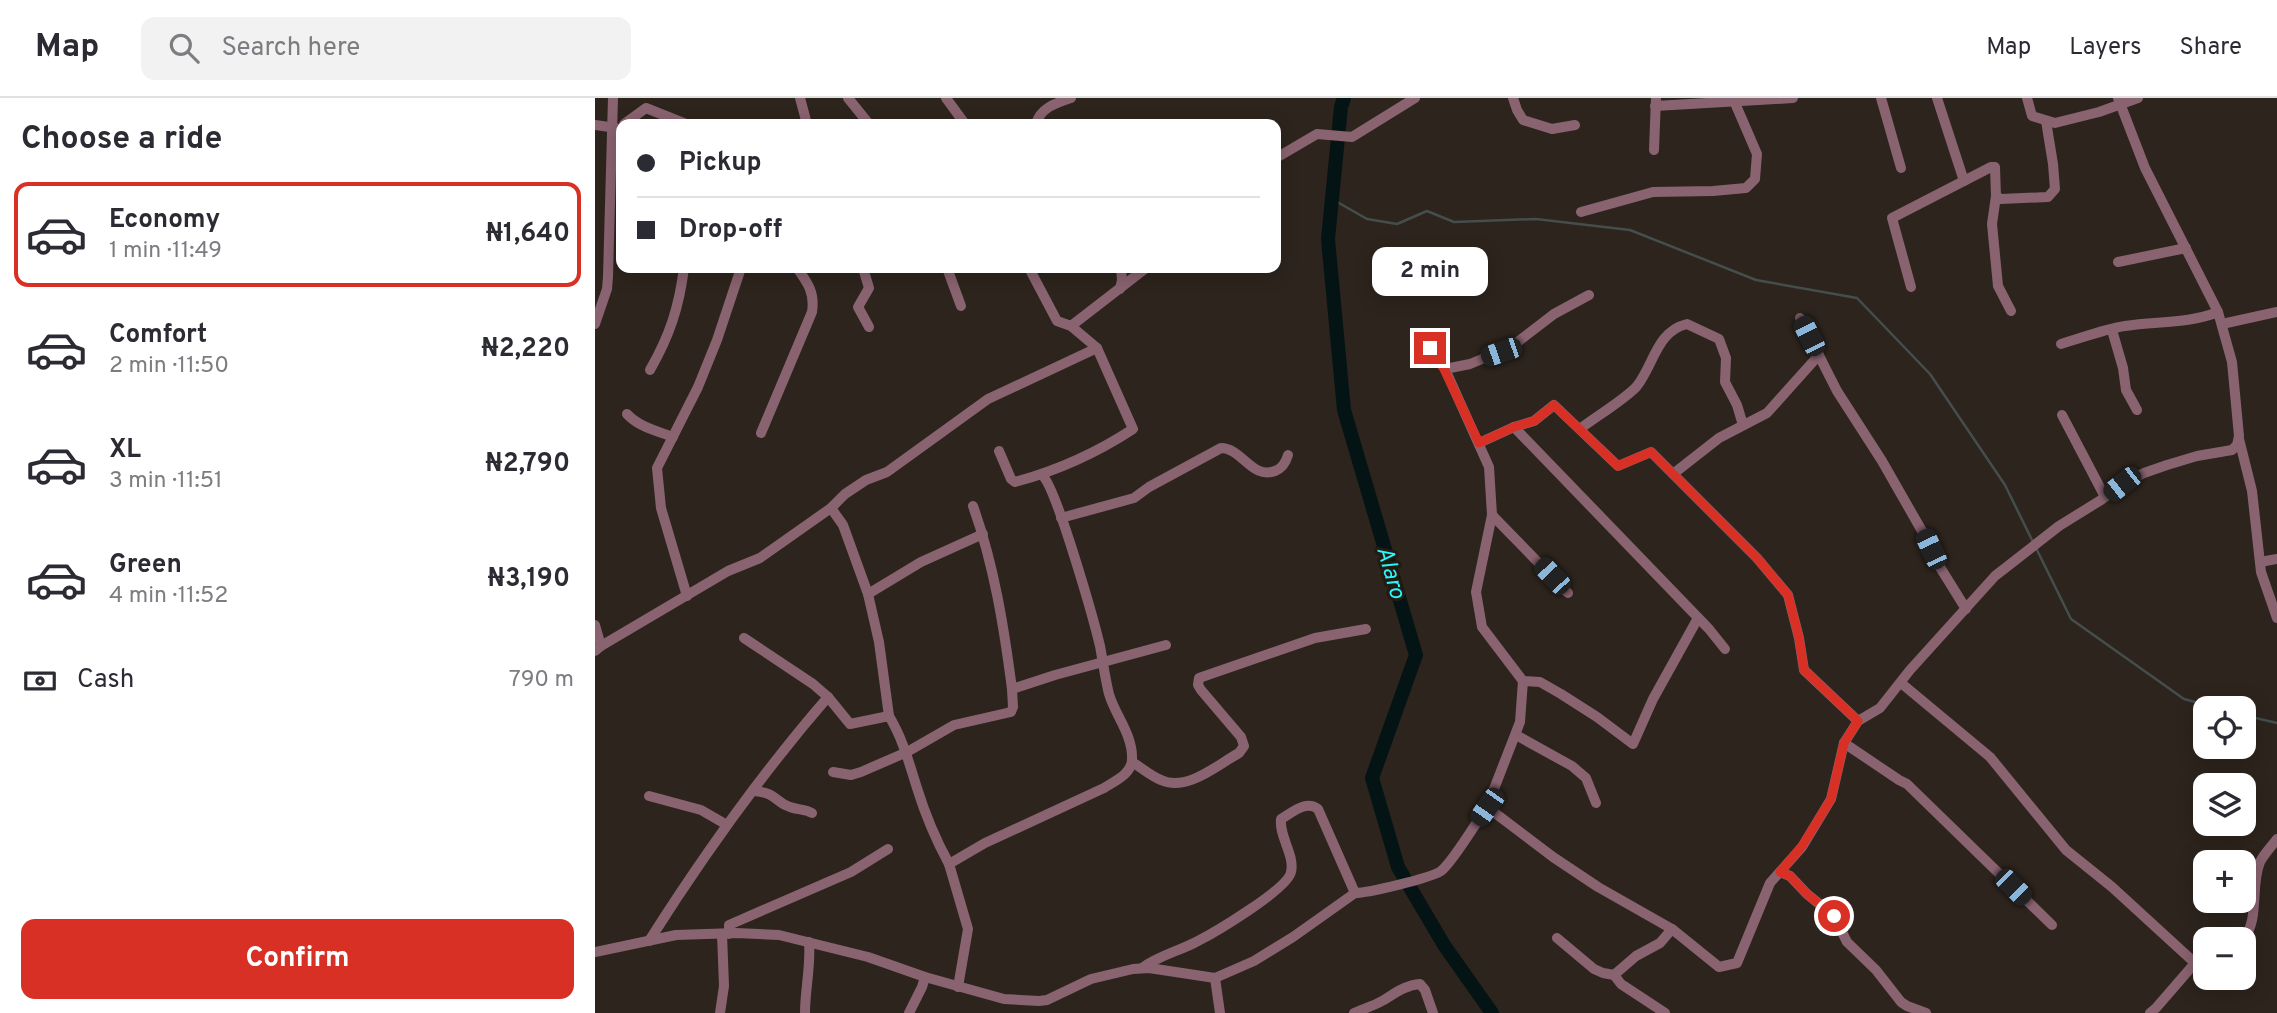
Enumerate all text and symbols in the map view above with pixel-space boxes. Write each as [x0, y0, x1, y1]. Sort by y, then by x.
search box [141, 17, 631, 80]
text: Map [35, 27, 99, 69]
icon: search [165, 29, 203, 67]
text: Search here [221, 32, 360, 65]
text: Map [1986, 33, 2031, 63]
text: Layers [2069, 33, 2141, 63]
text: Share [2179, 33, 2242, 63]
text: Choose a ride [21, 120, 222, 160]
text: Pickup [679, 147, 762, 180]
icon: car [25, 203, 88, 266]
text: Economy [109, 204, 220, 237]
text: Drop-off [679, 214, 782, 247]
text: ₦1,640 [486, 218, 570, 251]
text: 1 min · 11:49 [109, 237, 222, 266]
callout: 2 min [1372, 246, 1488, 296]
text: 2 min [1400, 257, 1460, 286]
car [1791, 313, 1828, 359]
icon: car [25, 318, 88, 381]
text: Comfort [109, 319, 207, 352]
route end [1414, 332, 1446, 364]
text: ₦2,220 [481, 333, 570, 366]
car [1478, 335, 1525, 369]
text: 2 min · 11:50 [109, 352, 229, 381]
icon: car [25, 433, 88, 496]
text: XL [109, 434, 141, 467]
text: ₦2,790 [485, 448, 570, 481]
car [2099, 463, 2146, 505]
text: 3 min · 11:51 [109, 467, 223, 496]
car [1913, 526, 1950, 572]
water label: Alaro [1368, 543, 1411, 603]
icon: car [25, 548, 88, 611]
text: Green [109, 549, 182, 582]
car [1530, 553, 1575, 599]
text: ₦3,190 [488, 563, 570, 596]
text: 4 min · 11:52 [109, 582, 228, 611]
icon: cash [21, 662, 59, 700]
text: Cash [77, 664, 134, 697]
text: 790 m [509, 666, 574, 695]
map controls [2193, 696, 2256, 990]
button: locate [2193, 696, 2256, 759]
button: layers [2193, 773, 2256, 836]
car [1467, 784, 1508, 830]
button: + [2193, 850, 2256, 913]
car [1991, 865, 2036, 909]
route start [1818, 900, 1850, 932]
button: Confirm [21, 919, 574, 999]
button: − [2193, 927, 2256, 990]

